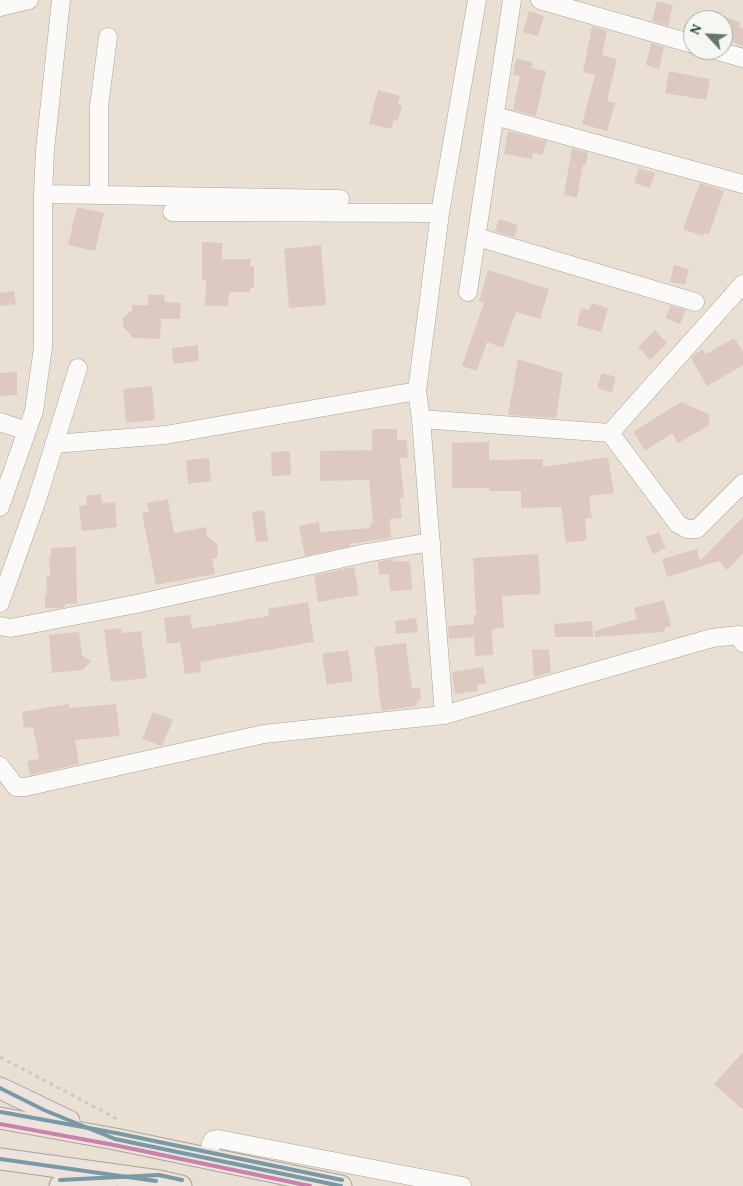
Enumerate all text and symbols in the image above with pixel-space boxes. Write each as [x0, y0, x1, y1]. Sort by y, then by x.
north arrow [683, 10, 733, 60]
text: N [684, 21, 706, 38]

